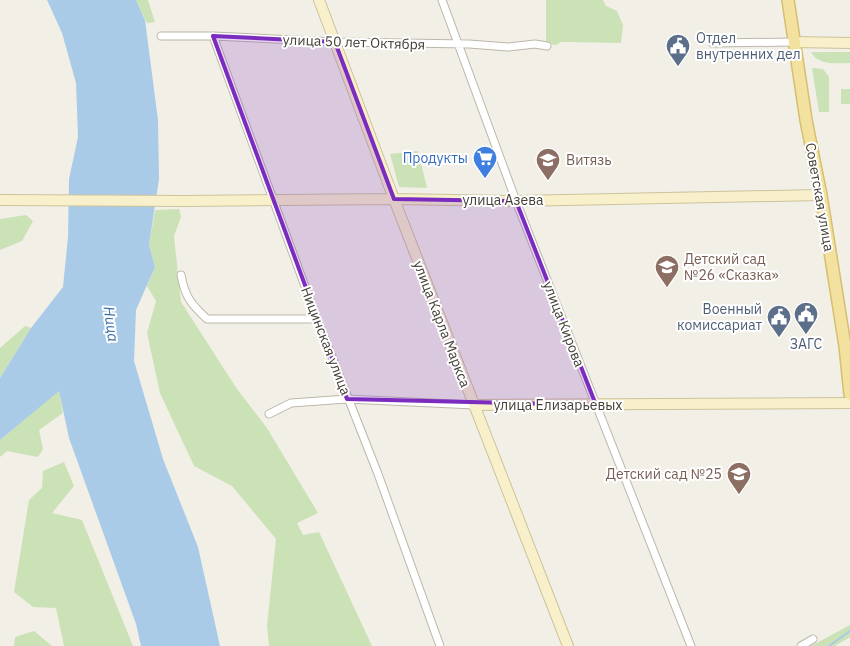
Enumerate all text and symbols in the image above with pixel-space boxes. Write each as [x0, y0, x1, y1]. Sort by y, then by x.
place label: Отдел внутренних дел [696, 29, 801, 63]
street label: улица 50 лет Октября [282, 31, 426, 53]
public building icon: Отдел внутренних дел [665, 33, 691, 67]
street label: Советская улица [802, 141, 838, 253]
supermarket icon: Продукты [472, 145, 498, 179]
school or university icon: Витязь [535, 147, 561, 181]
place label: Продукты [403, 149, 468, 167]
place label: Витязь [566, 151, 612, 169]
street label: улица Азева [463, 191, 544, 209]
place label: Детский сад №26 «Сказка» [684, 250, 779, 284]
school or university icon: Детский сад №26 «Сказка» [654, 254, 680, 288]
street label: улица Карла Маркса [409, 258, 475, 390]
street label: улица Кирова [539, 278, 589, 370]
street label: Ницинская улица [297, 284, 355, 398]
place label: Военный комиссариат [677, 300, 762, 334]
public building icon: ЗАГС [793, 301, 819, 335]
public building icon: Военный комиссариат [766, 304, 792, 338]
water label: Ница [100, 305, 123, 343]
place label: ЗАГС [790, 335, 822, 353]
street label: улица Елизарьевых [494, 396, 622, 414]
school or university icon: Детский сад №25 [726, 461, 752, 495]
place label: Детский сад №25 [606, 465, 722, 483]

